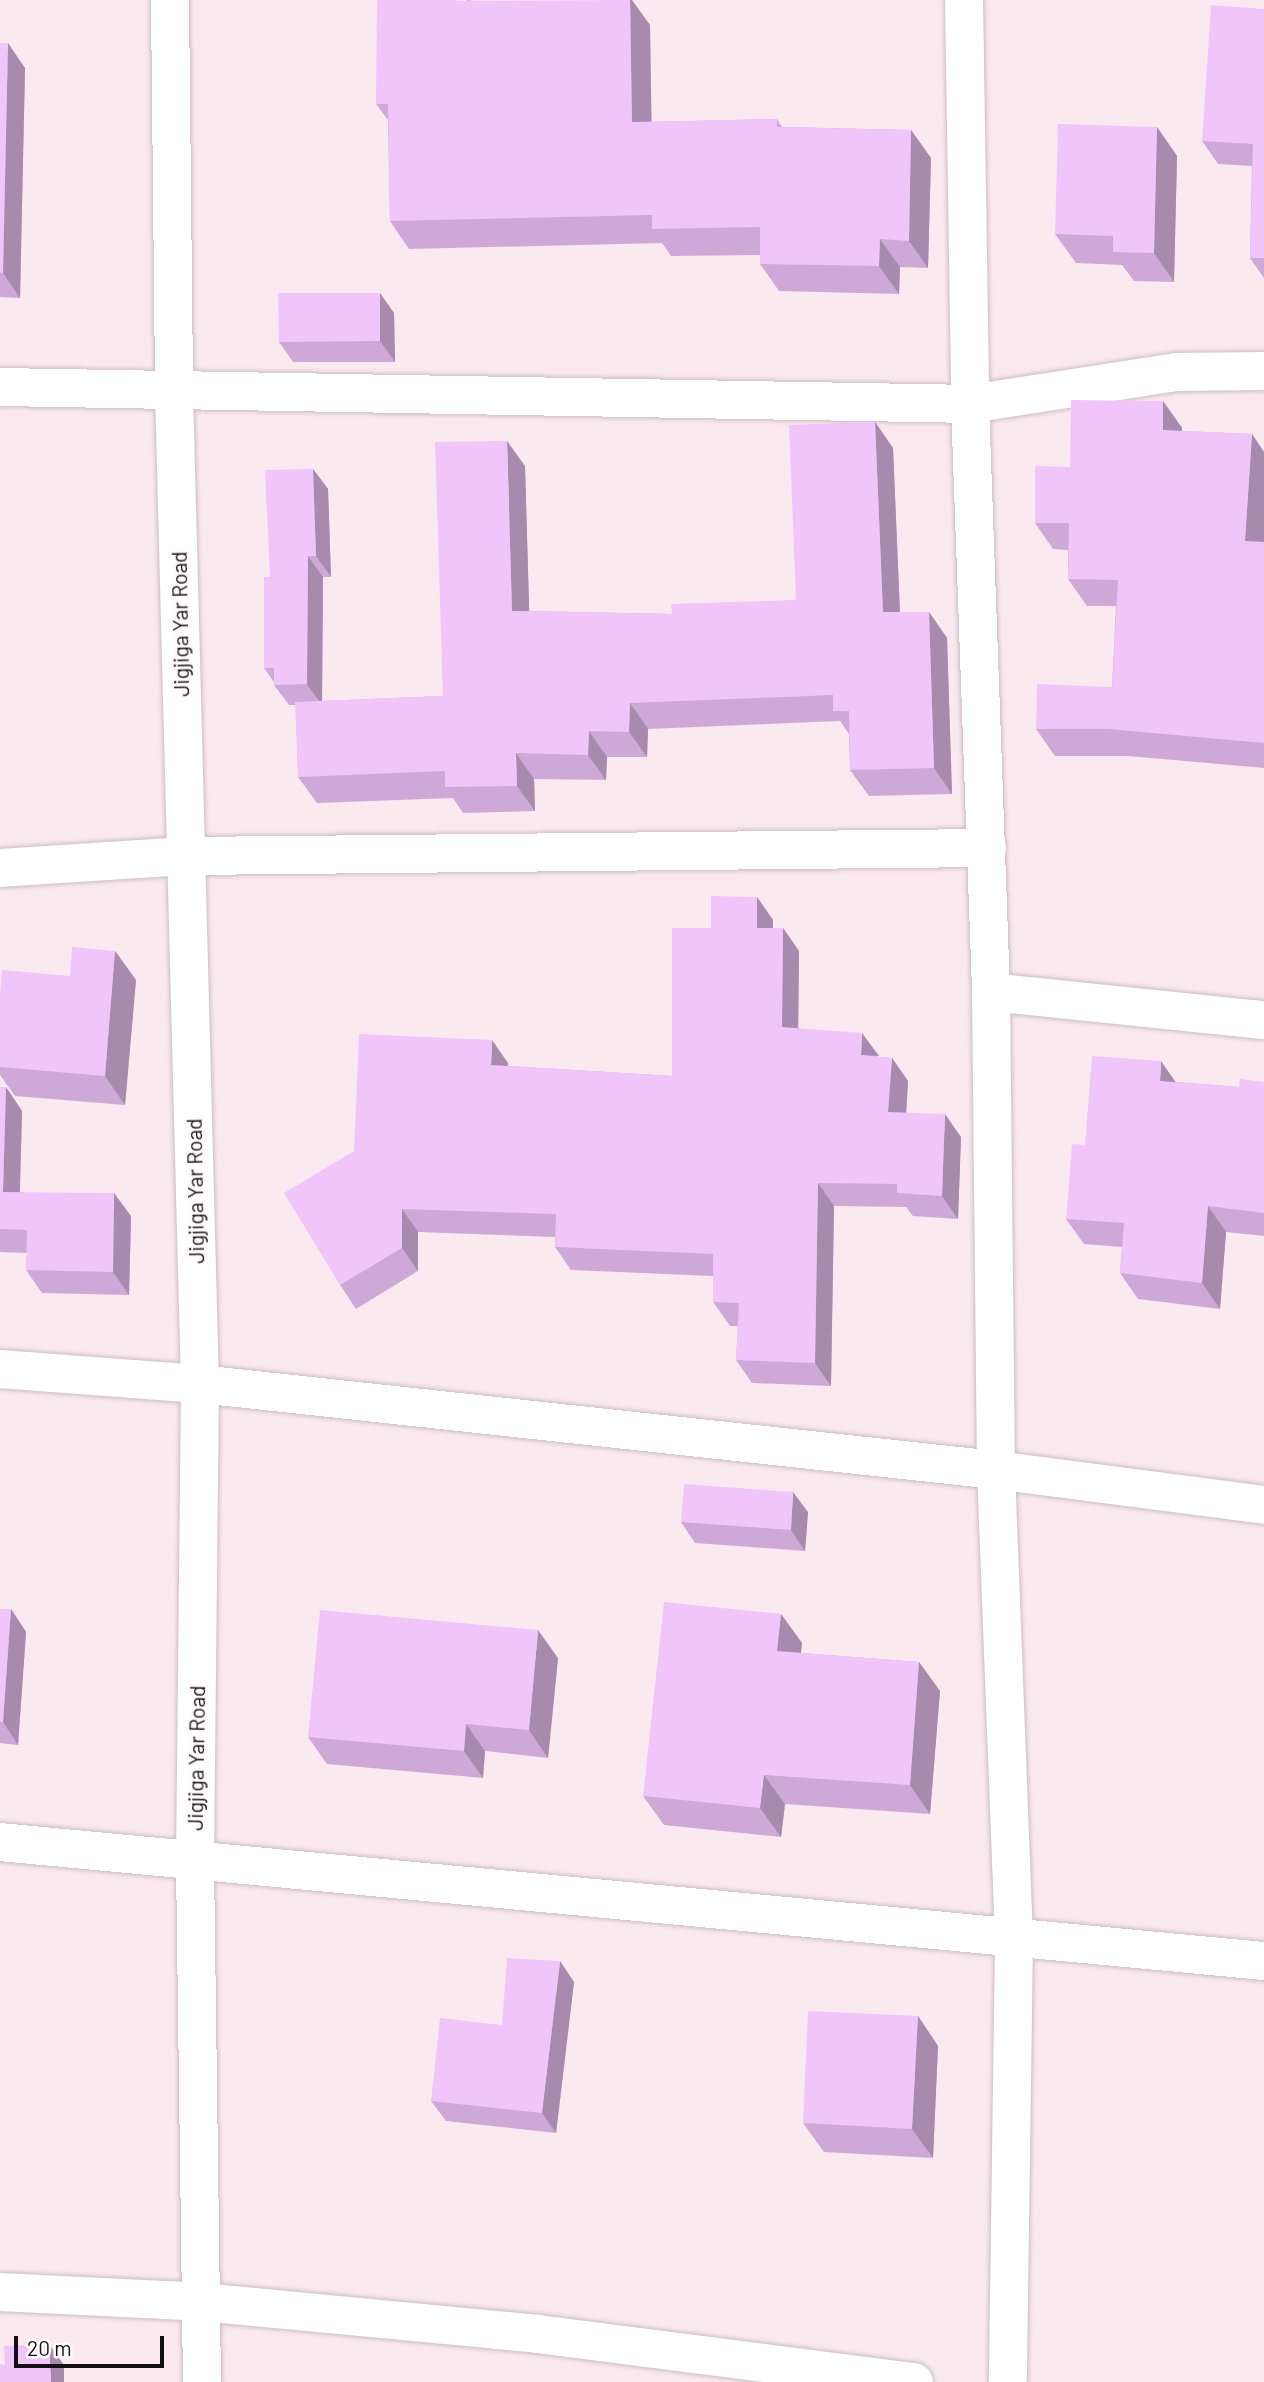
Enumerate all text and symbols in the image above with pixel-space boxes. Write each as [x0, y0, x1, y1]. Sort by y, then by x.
street label: Jigjiga Yar Road [166, 551, 194, 697]
street label: Jigjiga Yar Road [181, 1118, 209, 1264]
street label: Jigjiga Yar Road [182, 1685, 210, 1831]
scale bar [18, 2322, 168, 2366]
text: 20 m [27, 2335, 72, 2360]

